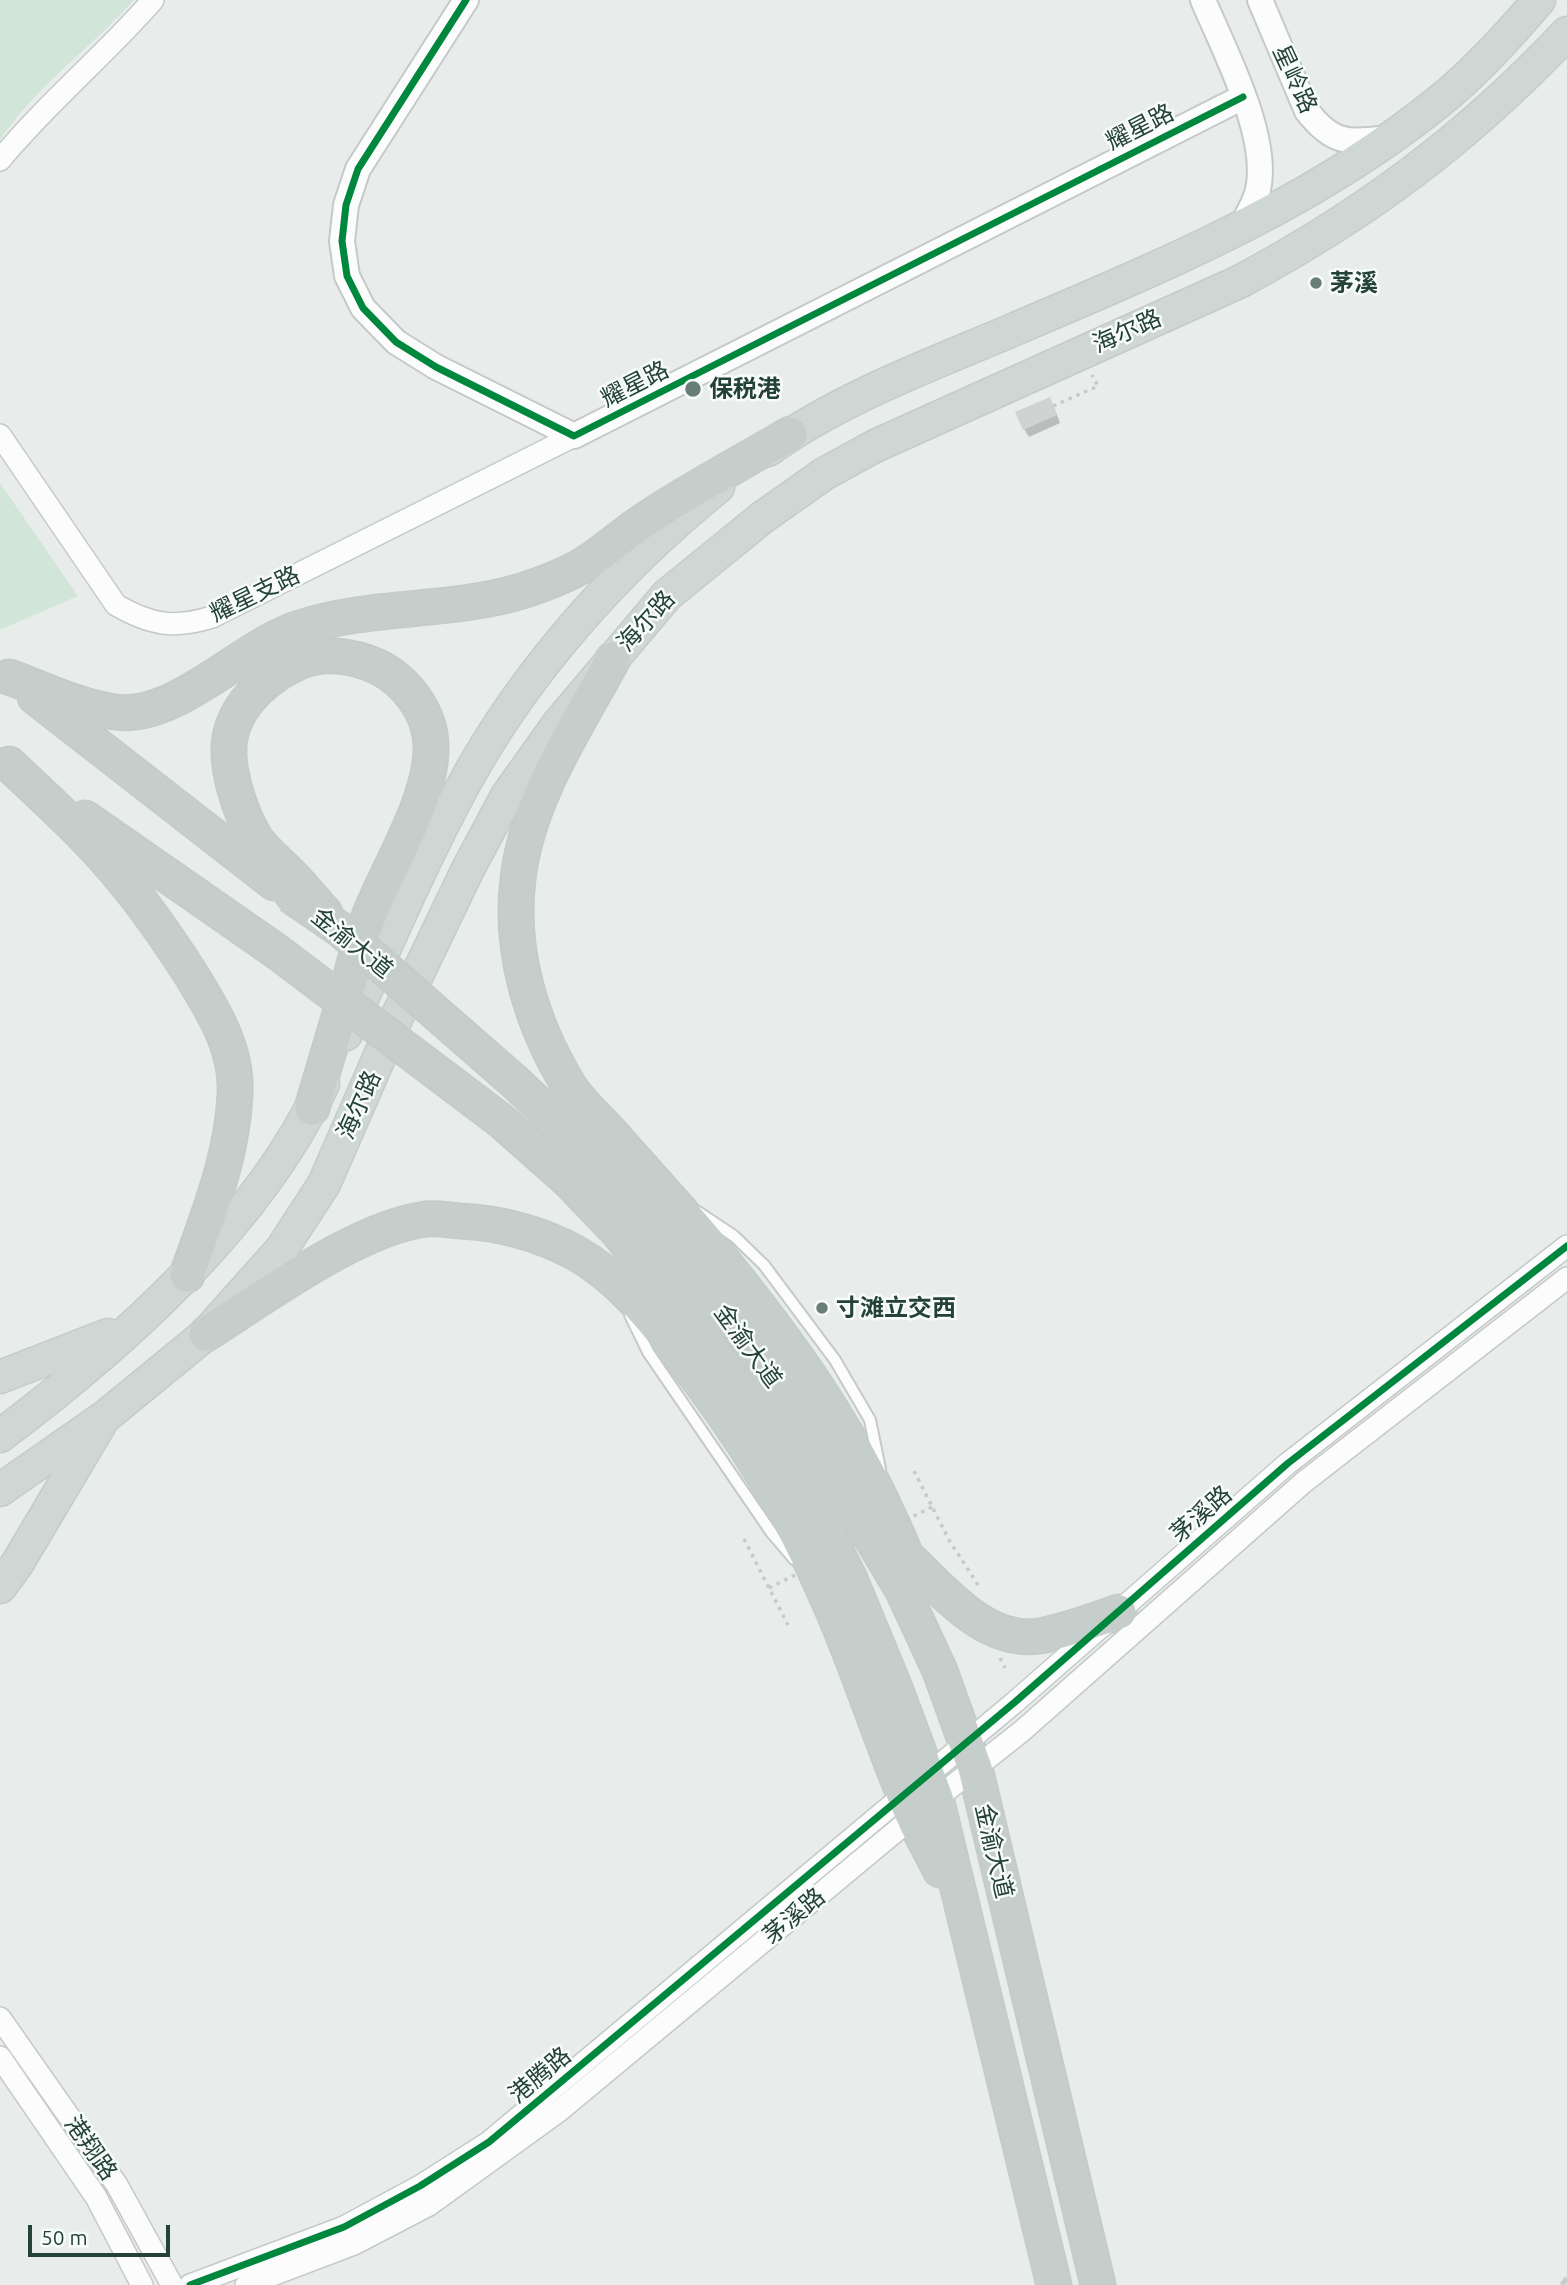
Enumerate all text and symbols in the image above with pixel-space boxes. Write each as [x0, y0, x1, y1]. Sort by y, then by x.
street label: 星岭路 [1267, 40, 1323, 118]
street label: 耀星路 [1101, 98, 1179, 156]
place label: 茅溪 [1330, 269, 1378, 297]
marker: 茅溪 [1308, 275, 1324, 291]
street label: 海尔路 [1088, 303, 1166, 359]
street label: 耀星路 [596, 355, 674, 413]
place label: 保税港 [709, 375, 781, 403]
marker: 保税港 [683, 379, 703, 399]
street label: 耀星支路 [206, 560, 304, 628]
street label: 海尔路 [611, 585, 681, 657]
street label: 金渝大道 [306, 902, 398, 984]
street label: 海尔路 [331, 1066, 387, 1144]
place label: 寸滩立交西 [836, 1294, 956, 1322]
street label: 金渝大道 [708, 1299, 788, 1393]
marker: 寸滩立交西 [814, 1300, 830, 1316]
street label: 茅溪路 [1164, 1480, 1238, 1548]
street label: 金渝大道 [969, 1801, 1019, 1901]
street label: 茅溪路 [757, 1882, 831, 1950]
street label: 港腾路 [503, 2041, 577, 2109]
street label: 港翔路 [59, 2110, 123, 2186]
scale bar [32, 2212, 173, 2256]
text: 50 m [41, 2225, 88, 2249]

